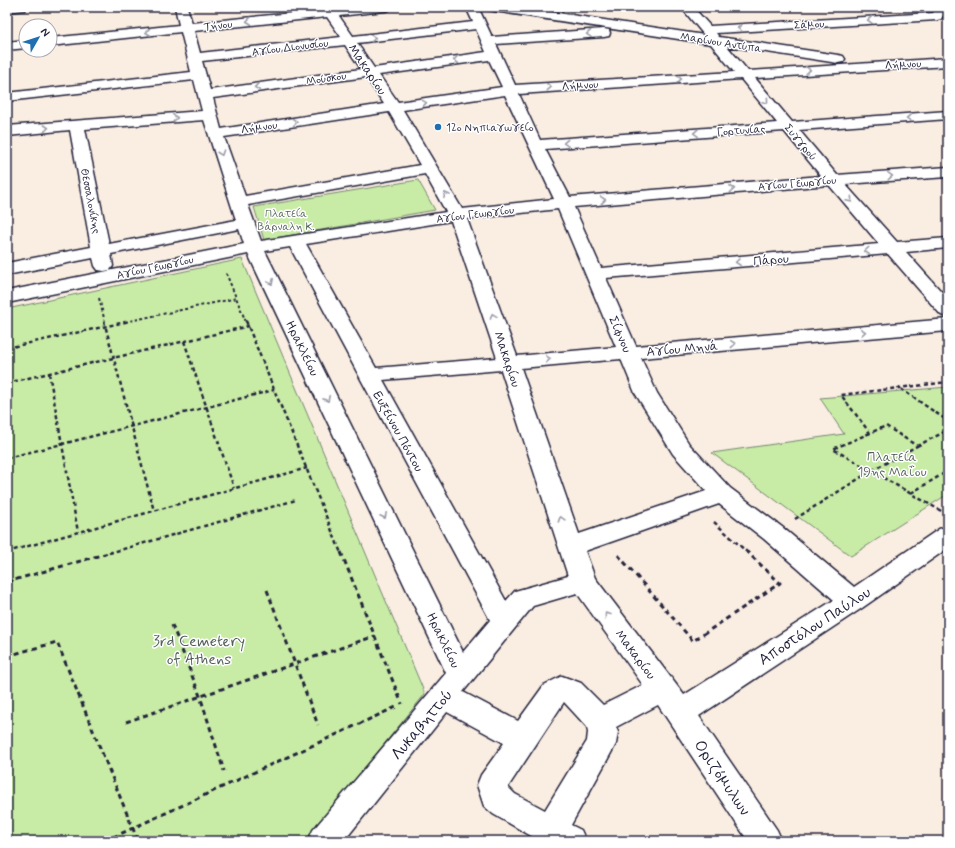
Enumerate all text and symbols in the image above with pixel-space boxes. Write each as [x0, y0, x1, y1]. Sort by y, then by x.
one-way arrow [246, 16, 252, 25]
one-way arrow [867, 16, 873, 24]
street label: Σάμου [793, 17, 825, 33]
north arrow [18, 18, 58, 58]
street label: Τήνου [203, 18, 233, 34]
one-way arrow [737, 23, 743, 32]
text: N [37, 25, 53, 40]
one-way arrow [145, 27, 151, 36]
one-way arrow [586, 29, 592, 38]
street label: Μαρίνου Αντύπα [679, 30, 763, 56]
one-way arrow [370, 34, 376, 43]
street label: Αγίου Διονυσίου [251, 36, 329, 60]
street label: Μακαρίου [343, 41, 390, 99]
one-way arrow [453, 55, 459, 64]
street label: Λήμνου [884, 57, 922, 73]
one-way arrow [805, 66, 811, 75]
street label: Μούσκου [305, 69, 347, 89]
one-way arrow [676, 75, 682, 84]
street label: Λήμνου [561, 78, 599, 94]
one-way arrow [254, 82, 261, 91]
one-way arrow [546, 83, 552, 92]
one-way arrow [762, 96, 769, 104]
one-way arrow [421, 99, 427, 108]
one-way arrow [172, 113, 178, 122]
one-way arrow [906, 114, 912, 123]
one-way arrow [292, 118, 298, 127]
street label: Λήμνου [240, 119, 278, 137]
place label: 12ο Νηπιαγωγείο [446, 121, 534, 135]
street label: Συγγρού [781, 121, 820, 164]
marker: 12ο Νηπιαγωγείο [433, 122, 443, 132]
street label: Γορτυνίας [716, 122, 766, 140]
one-way arrow [43, 124, 49, 133]
one-way arrow [693, 129, 699, 138]
one-way arrow [563, 139, 569, 148]
one-way arrow [217, 149, 225, 156]
street label: Θεσσαλονίκης [77, 167, 103, 235]
one-way arrow [887, 172, 893, 181]
street label: Αγίου Γεωργίου [758, 174, 837, 194]
one-way arrow [729, 184, 735, 193]
one-way arrow [443, 192, 450, 199]
one-way arrow [599, 196, 606, 205]
one-way arrow [846, 196, 853, 203]
street label: Αγίου Γεωργίου [435, 203, 515, 227]
park label: Πλατεία Βάρναλη Κ. [258, 207, 314, 234]
one-way arrow [864, 246, 870, 255]
street label: Πάρου [753, 250, 790, 271]
street label: Αγίου Γεωργίου [115, 253, 195, 283]
one-way arrow [735, 257, 741, 266]
one-way arrow [266, 278, 274, 285]
one-way arrow [489, 313, 497, 320]
street label: Σίφνου [604, 314, 635, 356]
street label: Ηρακλείου [281, 318, 322, 379]
one-way arrow [860, 328, 866, 337]
street label: Μακαρίου [489, 329, 524, 390]
street label: Αγίου Μηνά [646, 338, 719, 361]
one-way arrow [730, 339, 736, 348]
one-way arrow [545, 355, 551, 364]
street label: Ευξείνου Πόντου [368, 388, 427, 475]
one-way arrow [322, 395, 330, 402]
park label: Πλατεία 19ης Μαΐου [857, 449, 927, 481]
one-way arrow [379, 512, 387, 520]
one-way arrow [557, 516, 566, 523]
street label: Αποστόλου Παύλου [755, 582, 875, 670]
street label: Ηρακλείου [422, 610, 463, 671]
one-way arrow [604, 612, 611, 619]
street label: Μακαρίου [611, 627, 659, 683]
park label: 3rd Cemetery of Athens [153, 631, 245, 670]
street label: Λυκαβηττού [386, 685, 458, 765]
street label: Οριζόμυλων [689, 736, 755, 820]

